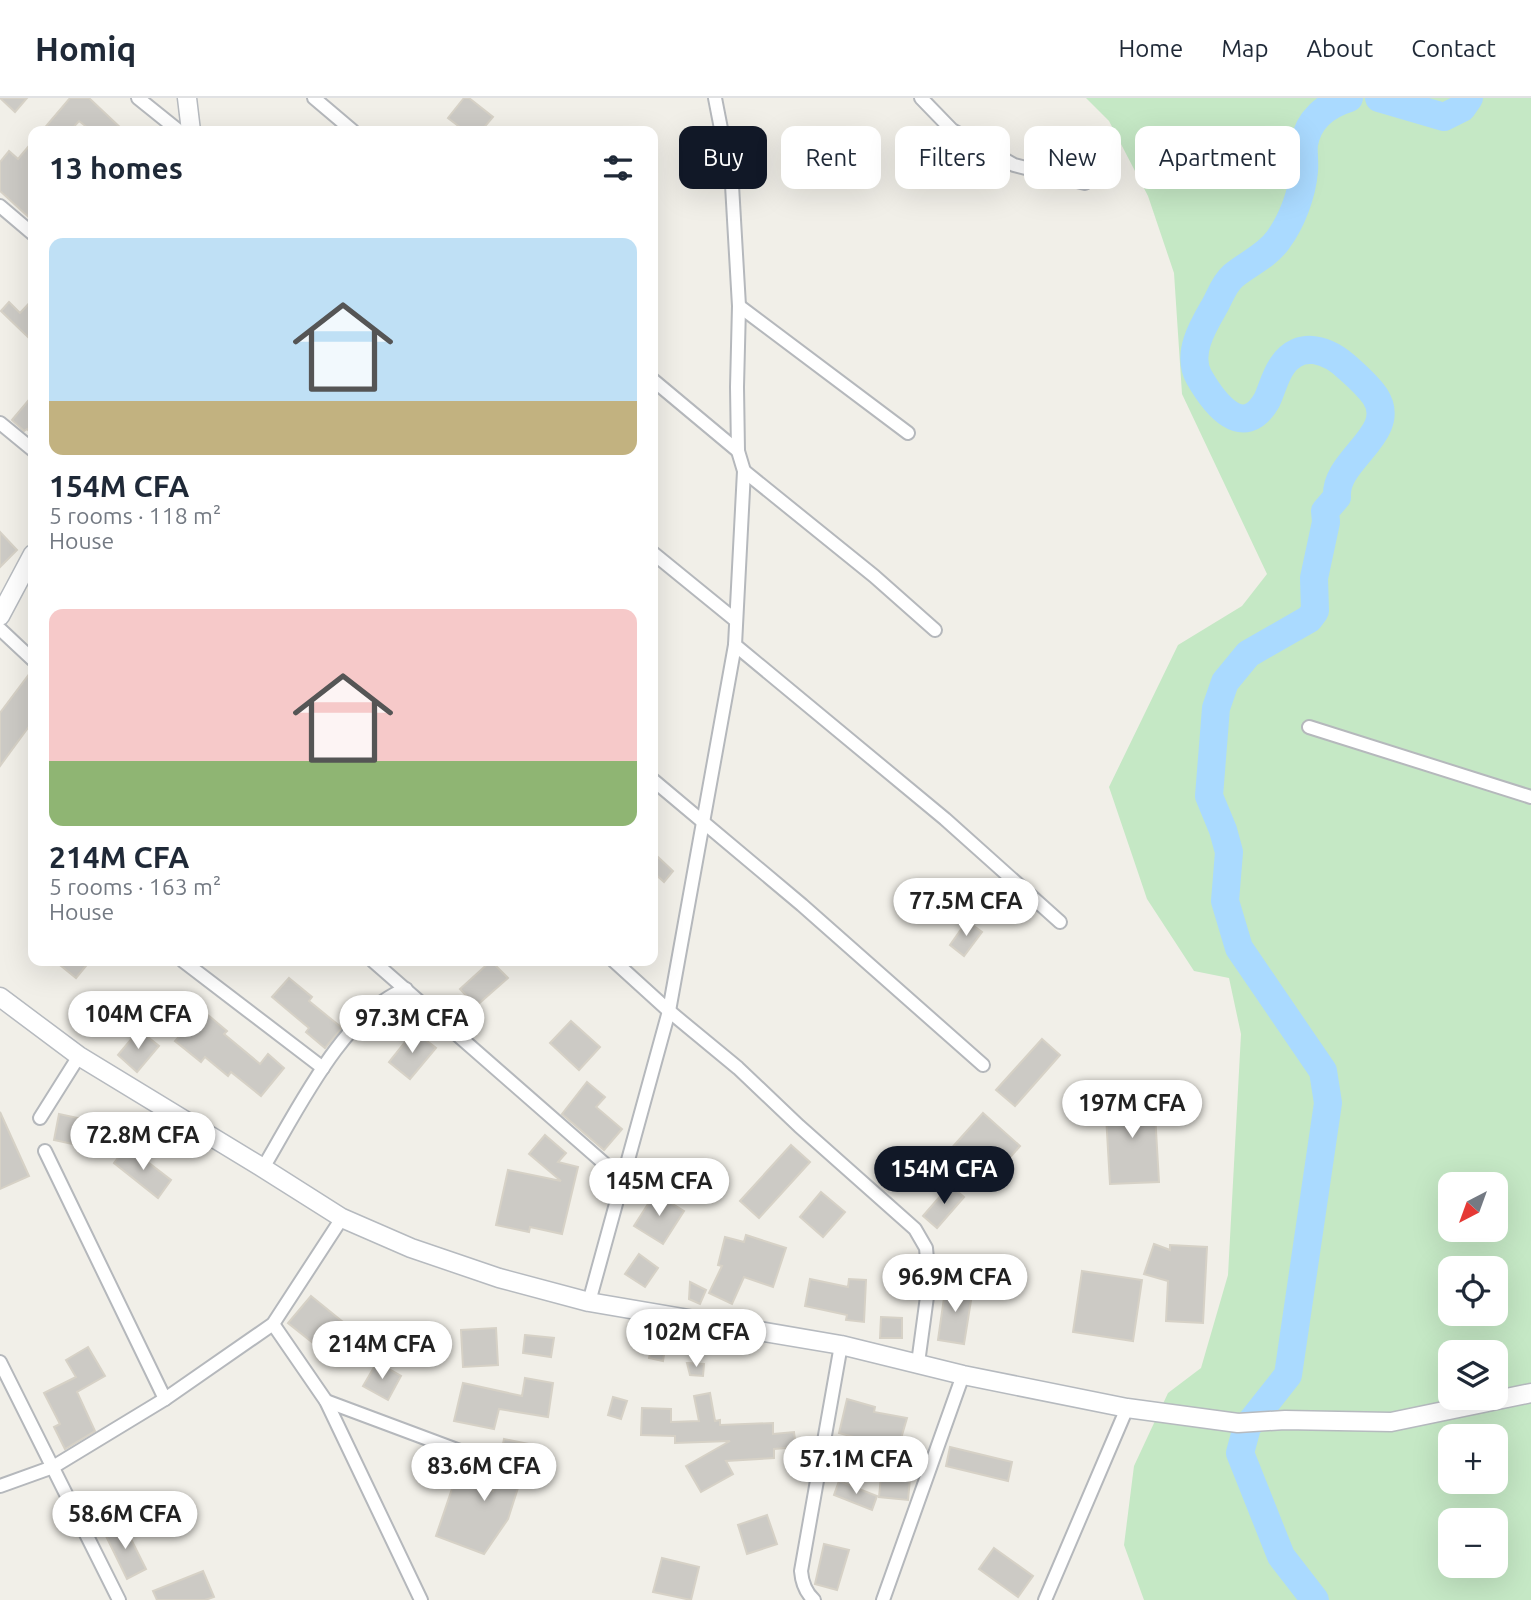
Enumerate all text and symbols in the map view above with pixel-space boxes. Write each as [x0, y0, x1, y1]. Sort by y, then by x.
text: Homiq [35, 30, 136, 67]
text: Home [1118, 35, 1183, 62]
text: Map [1221, 35, 1268, 62]
text: About [1306, 35, 1373, 62]
text: Contact [1411, 35, 1496, 62]
chip: Buy [679, 126, 767, 189]
chip: Rent [781, 126, 881, 189]
chip: Filters [895, 126, 1010, 189]
chip: New [1024, 126, 1121, 189]
chip: Apartment [1135, 126, 1300, 189]
icon: filters [599, 149, 637, 187]
text: 13 homes [49, 151, 183, 185]
icon: home [280, 284, 406, 410]
text: 154M CFA [49, 469, 189, 503]
text: 5 rooms · 118 m² [49, 503, 221, 528]
text: House [49, 528, 114, 553]
icon: home [280, 655, 406, 781]
text: 214M CFA [49, 840, 189, 874]
text: 5 rooms · 163 m² [49, 874, 221, 899]
pin: 77.5M CFA [886, 878, 1046, 938]
text: 77.5M CFA [909, 888, 1023, 913]
text: House [49, 899, 114, 924]
pin: 104M CFA [66, 992, 210, 1051]
pin: 97.3M CFA [332, 996, 492, 1055]
text: 104M CFA [84, 1001, 192, 1026]
text: 97.3M CFA [355, 1005, 469, 1030]
pin: 197M CFA [1060, 1080, 1204, 1140]
text: 197M CFA [1078, 1090, 1186, 1115]
pin: 72.8M CFA [63, 1112, 223, 1172]
text: 72.8M CFA [86, 1122, 200, 1147]
pin: 154M CFA [872, 1146, 1016, 1206]
text: 154M CFA [890, 1156, 998, 1181]
pin: 145M CFA [587, 1158, 731, 1218]
text: 145M CFA [605, 1168, 713, 1193]
north arrow [1438, 1172, 1508, 1242]
map controls [1438, 1172, 1508, 1578]
pin: 96.9M CFA [875, 1254, 1035, 1314]
button: locate [1438, 1256, 1508, 1326]
text: 96.9M CFA [898, 1264, 1012, 1289]
pin: 102M CFA [624, 1310, 768, 1369]
text: 102M CFA [642, 1319, 750, 1344]
pin: 214M CFA [310, 1322, 454, 1381]
text: 214M CFA [328, 1331, 436, 1356]
button: layers [1438, 1340, 1508, 1410]
button: + [1438, 1424, 1508, 1494]
pin: 57.1M CFA [776, 1436, 936, 1496]
pin: 83.6M CFA [404, 1444, 564, 1503]
text: 57.1M CFA [799, 1446, 913, 1471]
text: 83.6M CFA [427, 1453, 541, 1478]
pin: 58.6M CFA [45, 1492, 205, 1551]
text: 58.6M CFA [68, 1501, 182, 1526]
button: − [1438, 1508, 1508, 1578]

